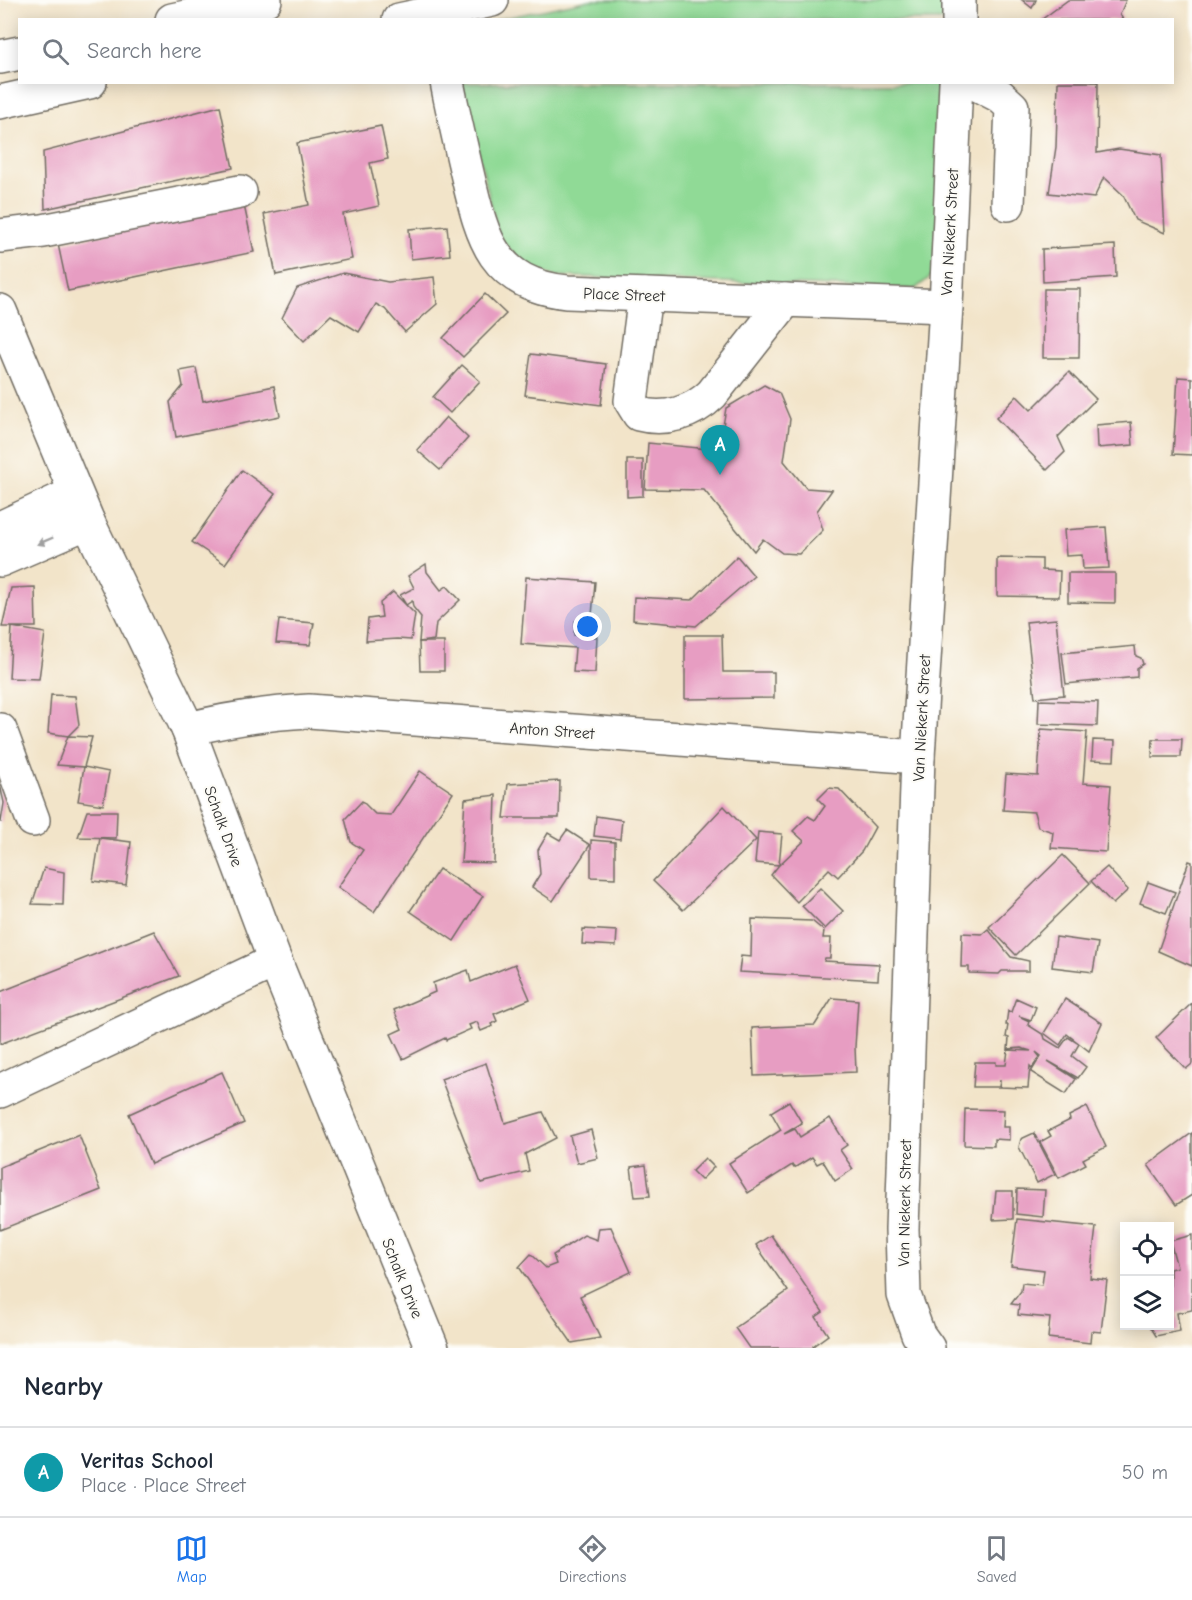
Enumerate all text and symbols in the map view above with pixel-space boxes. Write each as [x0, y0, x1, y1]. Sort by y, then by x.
search box [18, 18, 1174, 84]
icon: search [39, 35, 72, 68]
text: Search here [87, 38, 202, 64]
street label: Van Niekerk Street [938, 168, 962, 296]
street label: Place Street [583, 285, 666, 305]
pin: A [700, 426, 740, 475]
one-way arrow [36, 536, 54, 546]
your location [573, 612, 602, 641]
street label: Van Niekerk Street [910, 654, 934, 782]
street label: Anton Street [509, 719, 595, 743]
street label: Schalk Drive [200, 784, 246, 869]
street label: Van Niekerk Street [895, 1139, 915, 1267]
map controls [1120, 1222, 1174, 1330]
button: locate [1120, 1222, 1174, 1276]
street label: Schalk Drive [378, 1236, 426, 1321]
button: layers [1120, 1276, 1174, 1330]
text: Nearby [24, 1372, 103, 1402]
text: Veritas School [81, 1448, 214, 1474]
text: A [38, 1461, 49, 1484]
text: 50 m [1122, 1461, 1168, 1484]
text: Place · Place Street [81, 1474, 246, 1497]
tab: Map [175, 1532, 208, 1586]
tab: Directions [559, 1532, 626, 1586]
tab: Saved [977, 1532, 1017, 1586]

